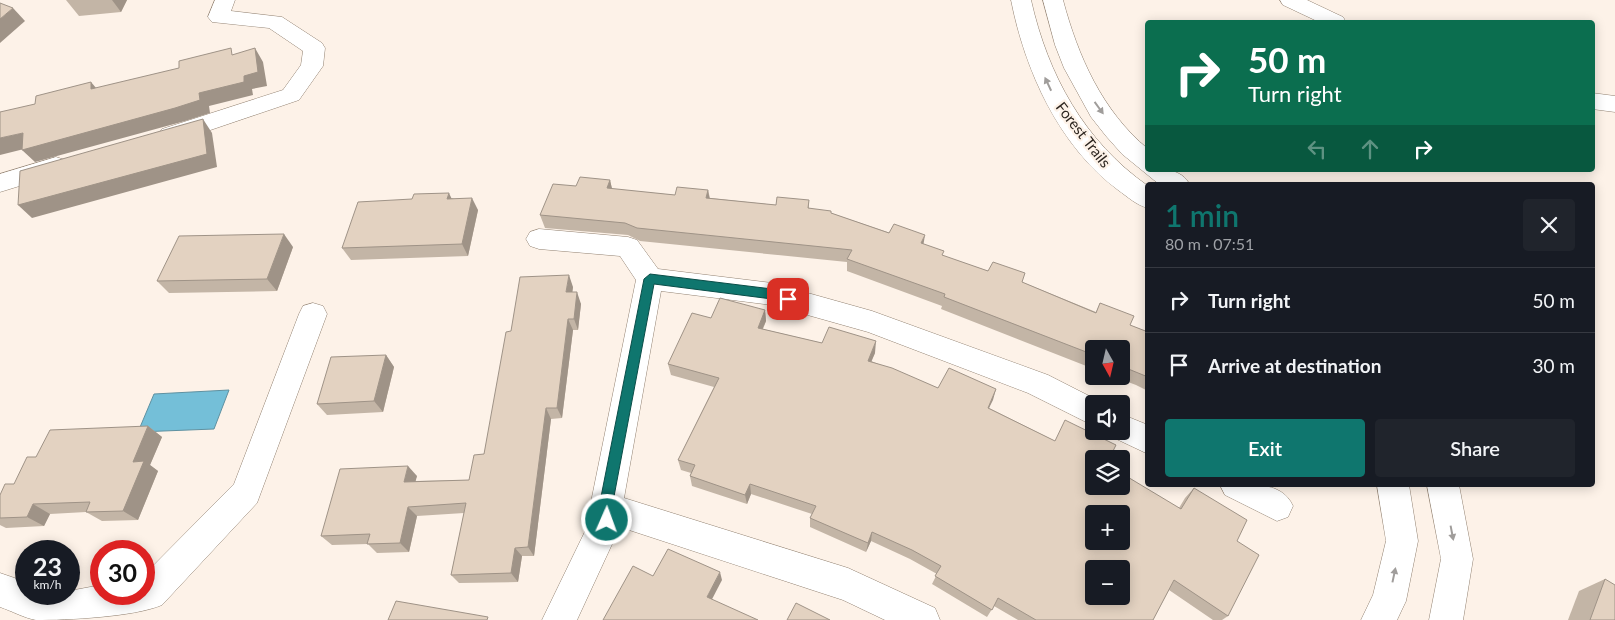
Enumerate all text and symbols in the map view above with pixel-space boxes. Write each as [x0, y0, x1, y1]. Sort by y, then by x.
text: 50 m [1248, 38, 1326, 80]
icon: right [1165, 40, 1230, 105]
one-way arrow [1044, 77, 1052, 91]
text: Turn right [1248, 80, 1342, 107]
street label: Forest Trails [1053, 98, 1115, 171]
one-way arrow [1094, 101, 1104, 115]
icon: left [1303, 135, 1331, 163]
icon: ahead [1356, 135, 1384, 163]
icon: right [1409, 135, 1437, 163]
text: 1 min [1165, 197, 1239, 233]
button: close [1523, 199, 1575, 251]
text: 80 m · 07:51 [1165, 234, 1254, 253]
pin [767, 278, 809, 320]
icon: arrive [774, 285, 802, 313]
icon: right [1165, 286, 1193, 314]
text: Turn right [1208, 289, 1290, 312]
text: 50 m [1532, 289, 1575, 312]
north arrow [1085, 340, 1130, 385]
map controls [1085, 340, 1130, 605]
icon: arrive [1165, 351, 1193, 379]
text: Arrive at destination [1208, 354, 1381, 377]
text: 30 m [1532, 354, 1575, 377]
button: sound [1085, 395, 1130, 440]
button: Exit [1165, 419, 1365, 477]
button: Share [1375, 419, 1575, 477]
button: layers [1085, 450, 1130, 495]
position arrow [580, 493, 632, 545]
button: + [1085, 505, 1130, 550]
one-way arrow [1448, 525, 1456, 541]
speed limit sign: 30 [90, 540, 155, 605]
text: 23 [33, 551, 62, 581]
button: − [1085, 560, 1130, 605]
one-way arrow [1391, 566, 1399, 582]
text: km/h [33, 577, 62, 592]

